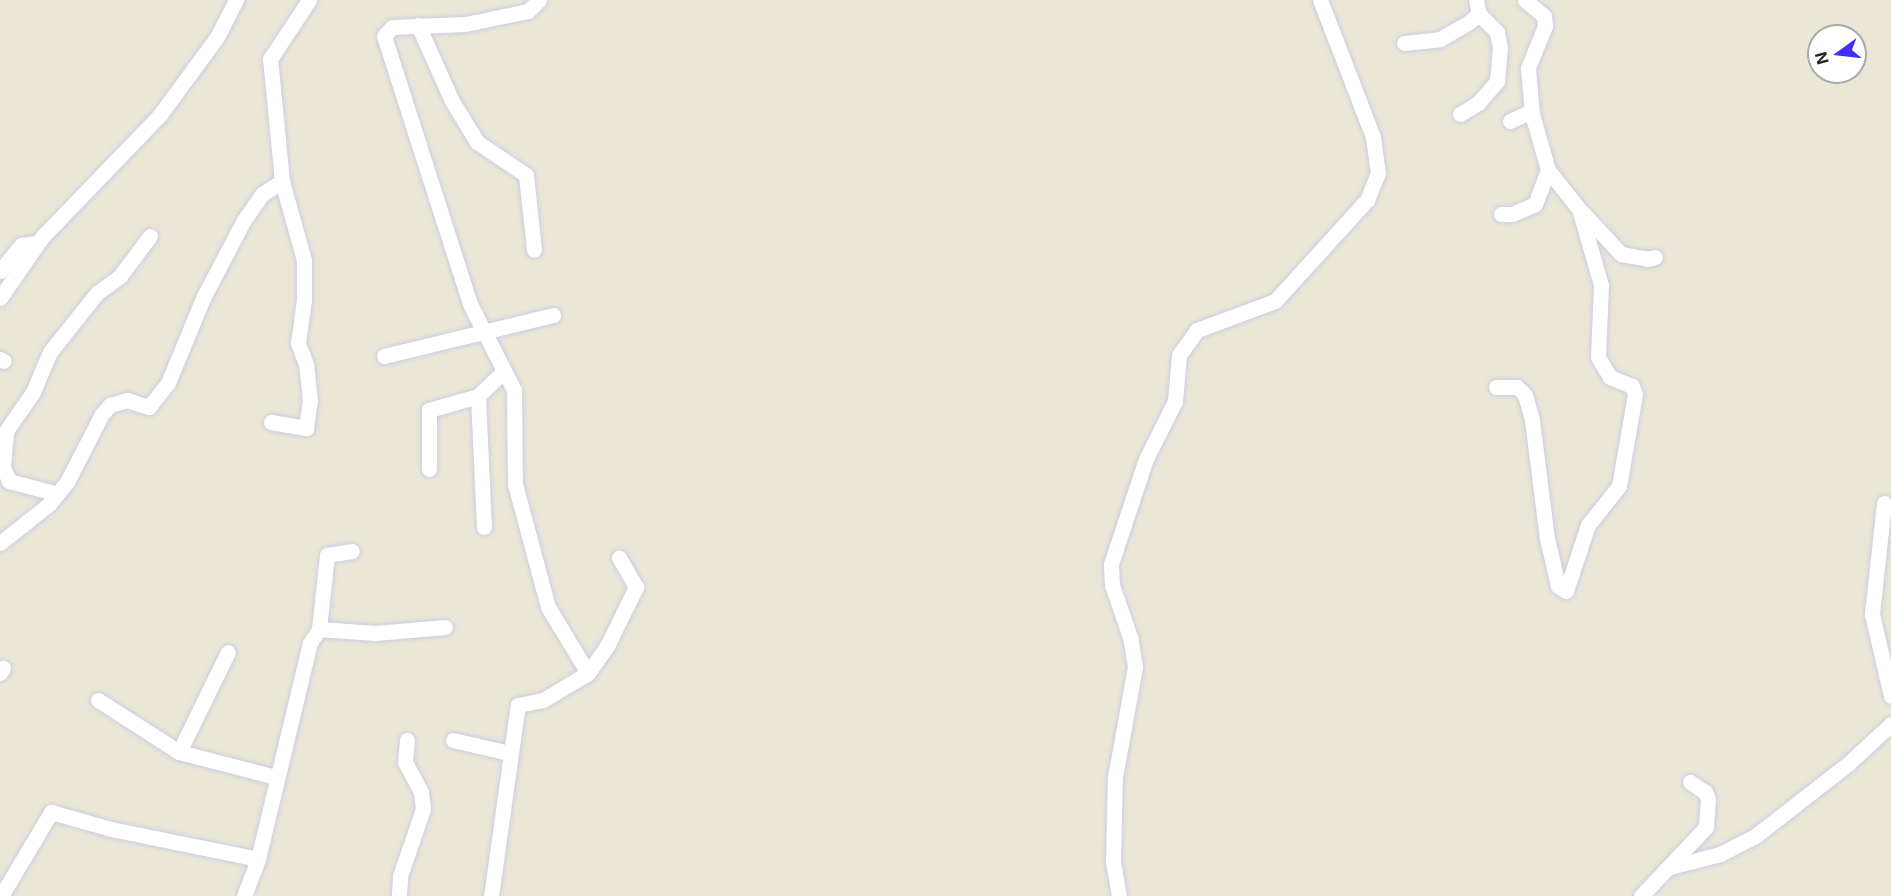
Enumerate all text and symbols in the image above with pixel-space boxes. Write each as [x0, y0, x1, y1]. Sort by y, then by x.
north arrow [1807, 24, 1867, 84]
text: N [1810, 50, 1833, 67]

